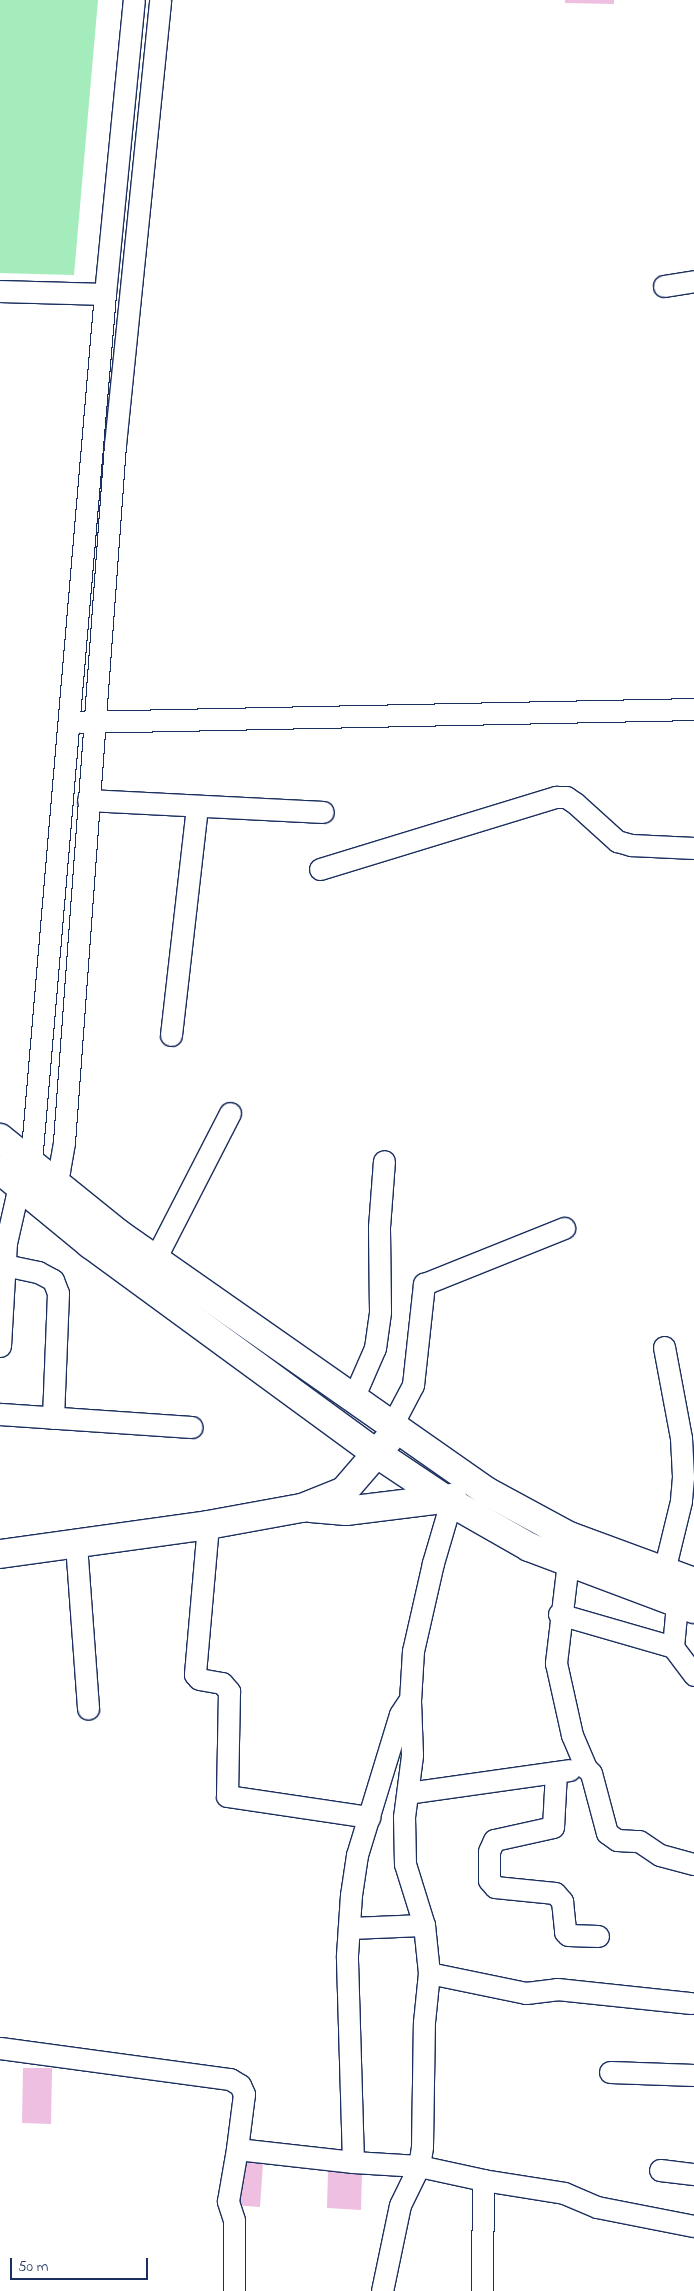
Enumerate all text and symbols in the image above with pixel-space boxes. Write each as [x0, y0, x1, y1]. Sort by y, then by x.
scale bar [12, 2248, 150, 2280]
text: 50 m [18, 2256, 48, 2278]

